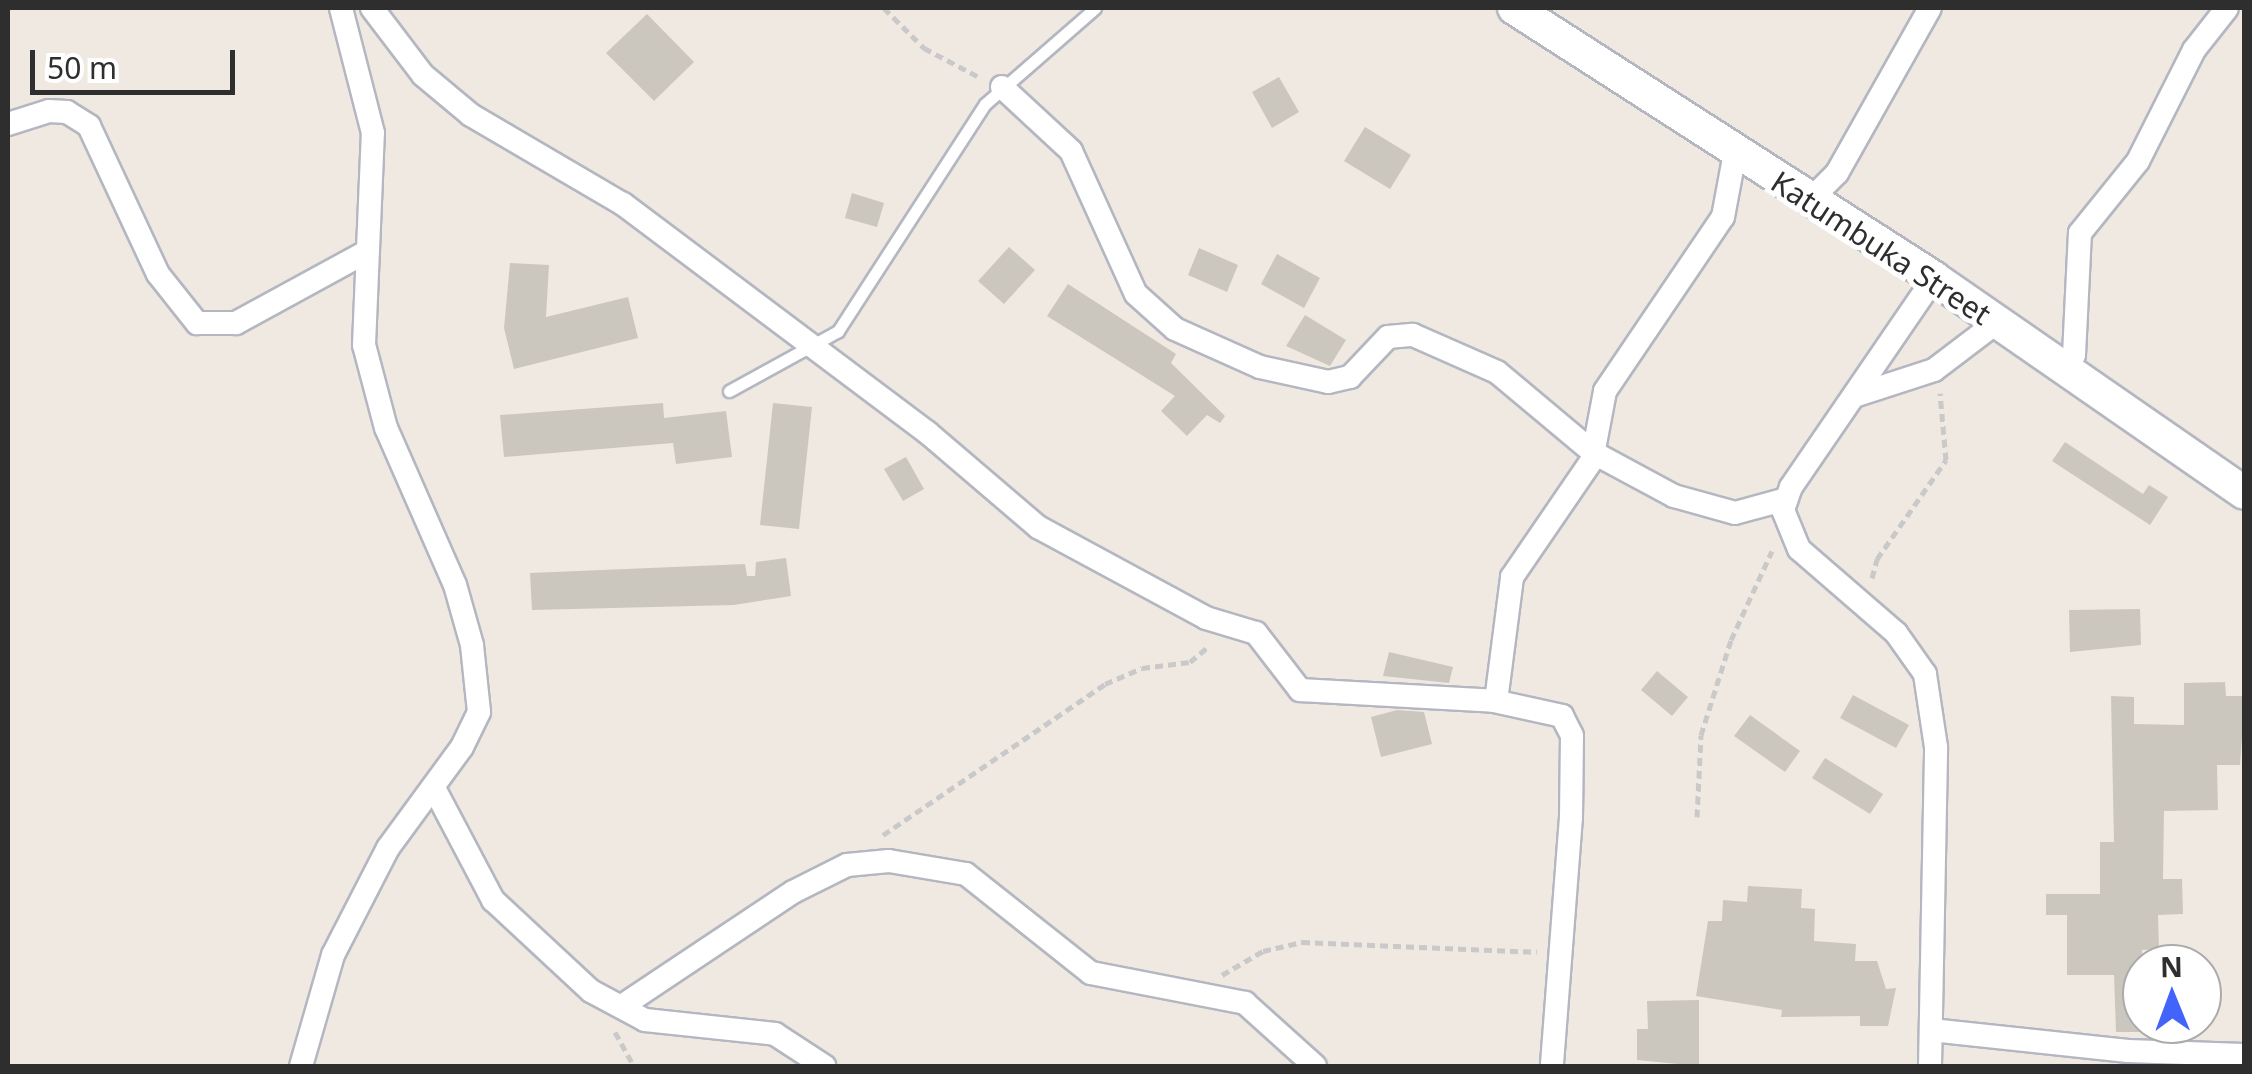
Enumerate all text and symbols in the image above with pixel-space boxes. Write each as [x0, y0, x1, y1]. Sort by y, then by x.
scale bar [35, 30, 240, 92]
text: 50 m [47, 47, 117, 88]
street label: Katumbuka Street [1765, 164, 1997, 332]
north arrow [2122, 944, 2222, 1044]
text: N [2160, 947, 2183, 985]

